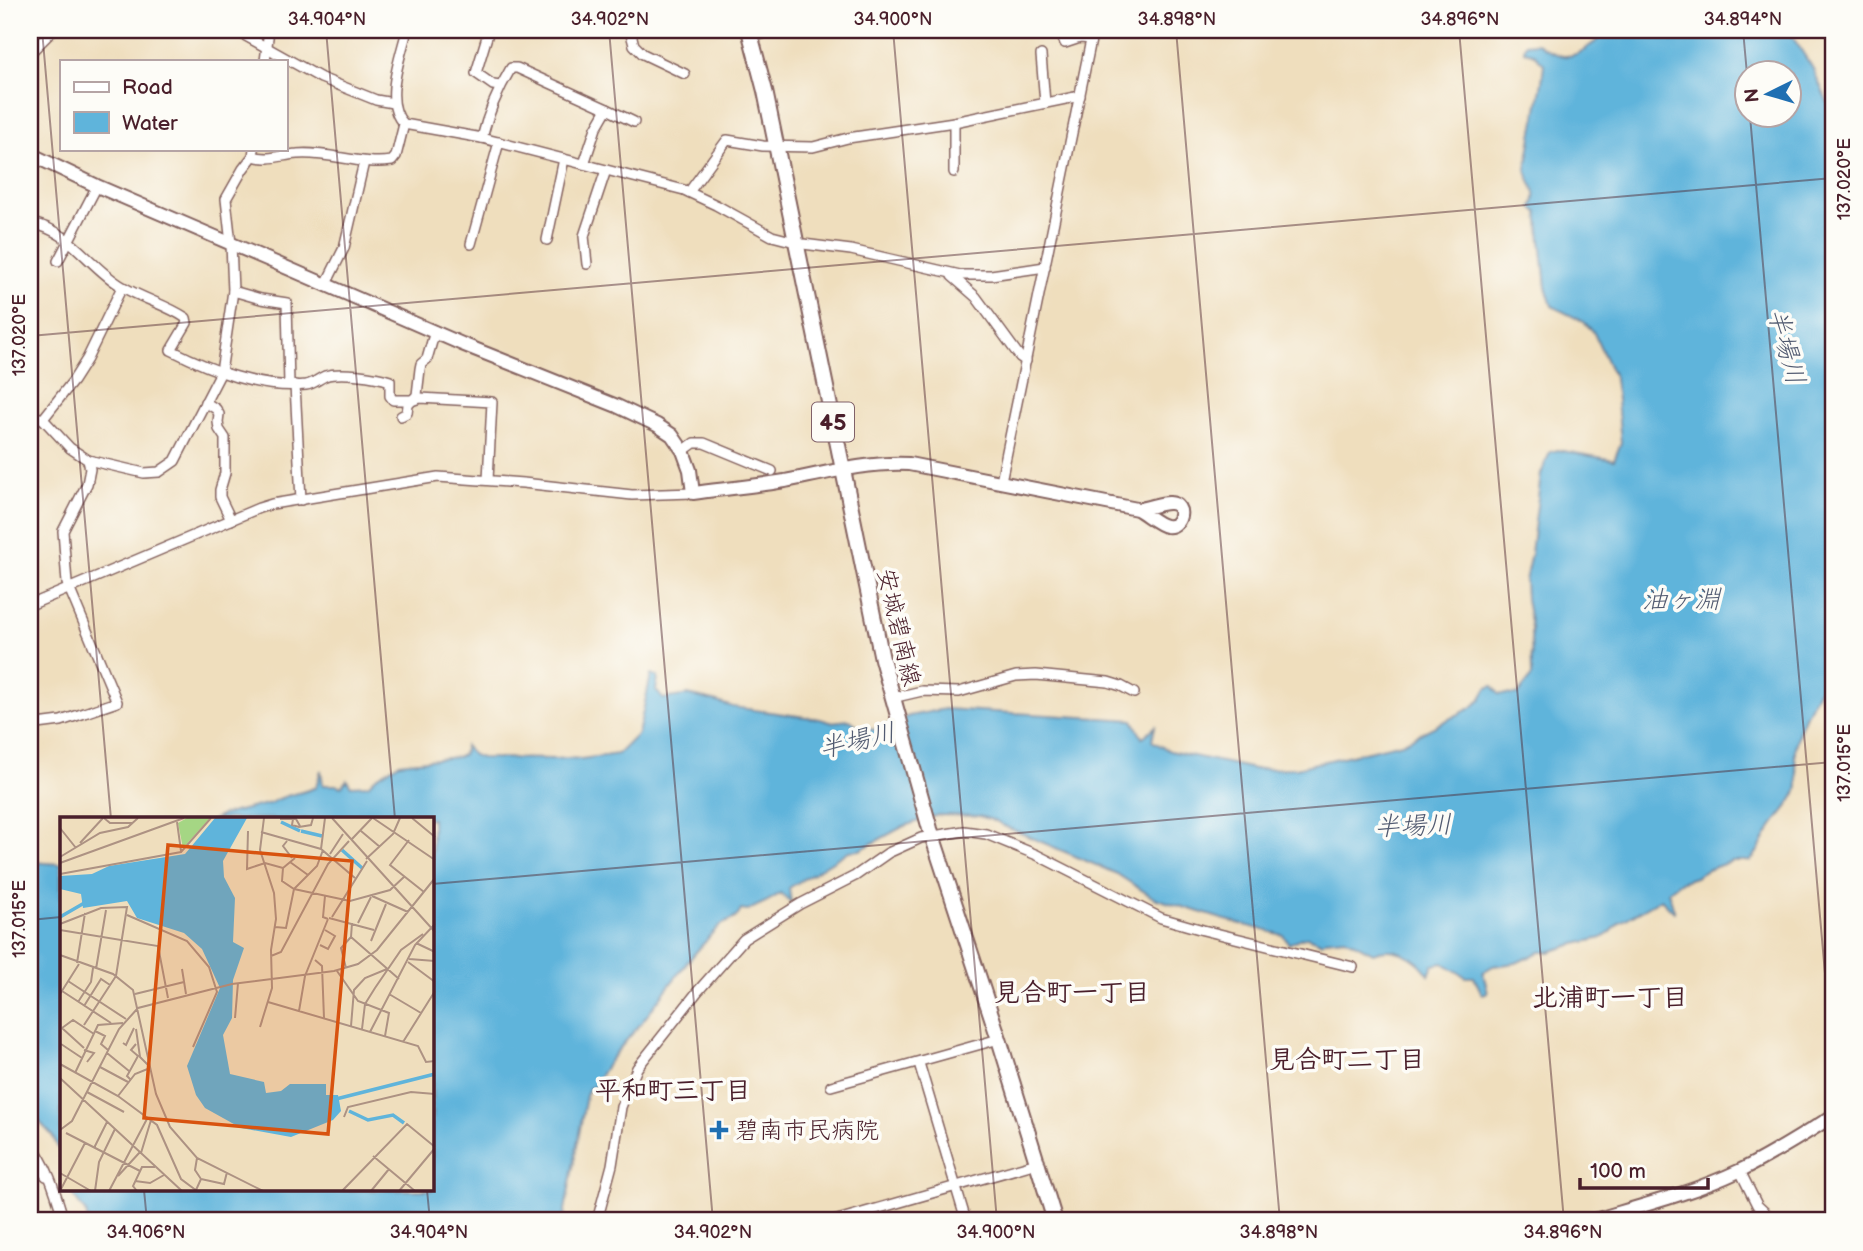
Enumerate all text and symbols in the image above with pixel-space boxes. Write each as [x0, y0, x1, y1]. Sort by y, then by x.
text: 34.904°N [288, 9, 366, 30]
text: 34.902°N [571, 9, 649, 30]
text: 34.900°N [854, 9, 932, 30]
text: 34.898°N [1138, 9, 1216, 30]
text: 34.896°N [1421, 9, 1499, 30]
text: 34.894°N [1704, 9, 1782, 30]
legend [60, 60, 287, 150]
north arrow [1734, 60, 1804, 130]
text: Road [122, 75, 173, 100]
text: N [1740, 87, 1765, 103]
text: Water [122, 111, 178, 136]
text: 137.020°E [1834, 138, 1855, 220]
text: 137.020°E [9, 294, 30, 376]
water label: 半場川 [1760, 305, 1811, 388]
road number: 45 [812, 402, 854, 442]
street label: 安城碧南線 [871, 565, 926, 689]
water label: 油ヶ淵 [1642, 585, 1722, 616]
water label: 半場川 [816, 718, 899, 765]
text: 137.015°E [1834, 724, 1855, 802]
water label: 半場川 [1374, 810, 1453, 843]
inset map [60, 817, 434, 1192]
text: 137.015°E [9, 880, 30, 958]
district label: 見合町一丁目 [994, 978, 1150, 1009]
district label: 北浦町一丁目 [1532, 983, 1688, 1014]
district label: 見合町二丁目 [1269, 1045, 1425, 1076]
district label: 平和町三丁目 [595, 1076, 751, 1107]
place label: 碧南市民病院 [735, 1116, 879, 1145]
marker: 碧南市民病院 [709, 1120, 729, 1140]
scale bar [1580, 1146, 1707, 1190]
text: 100 m [1590, 1159, 1646, 1184]
text: 34.906°N [106, 1222, 186, 1243]
text: 34.904°N [390, 1222, 468, 1243]
text: 34.902°N [674, 1222, 752, 1243]
text: 34.900°N [957, 1222, 1035, 1243]
text: 34.898°N [1240, 1222, 1318, 1243]
text: 34.896°N [1524, 1222, 1602, 1243]

